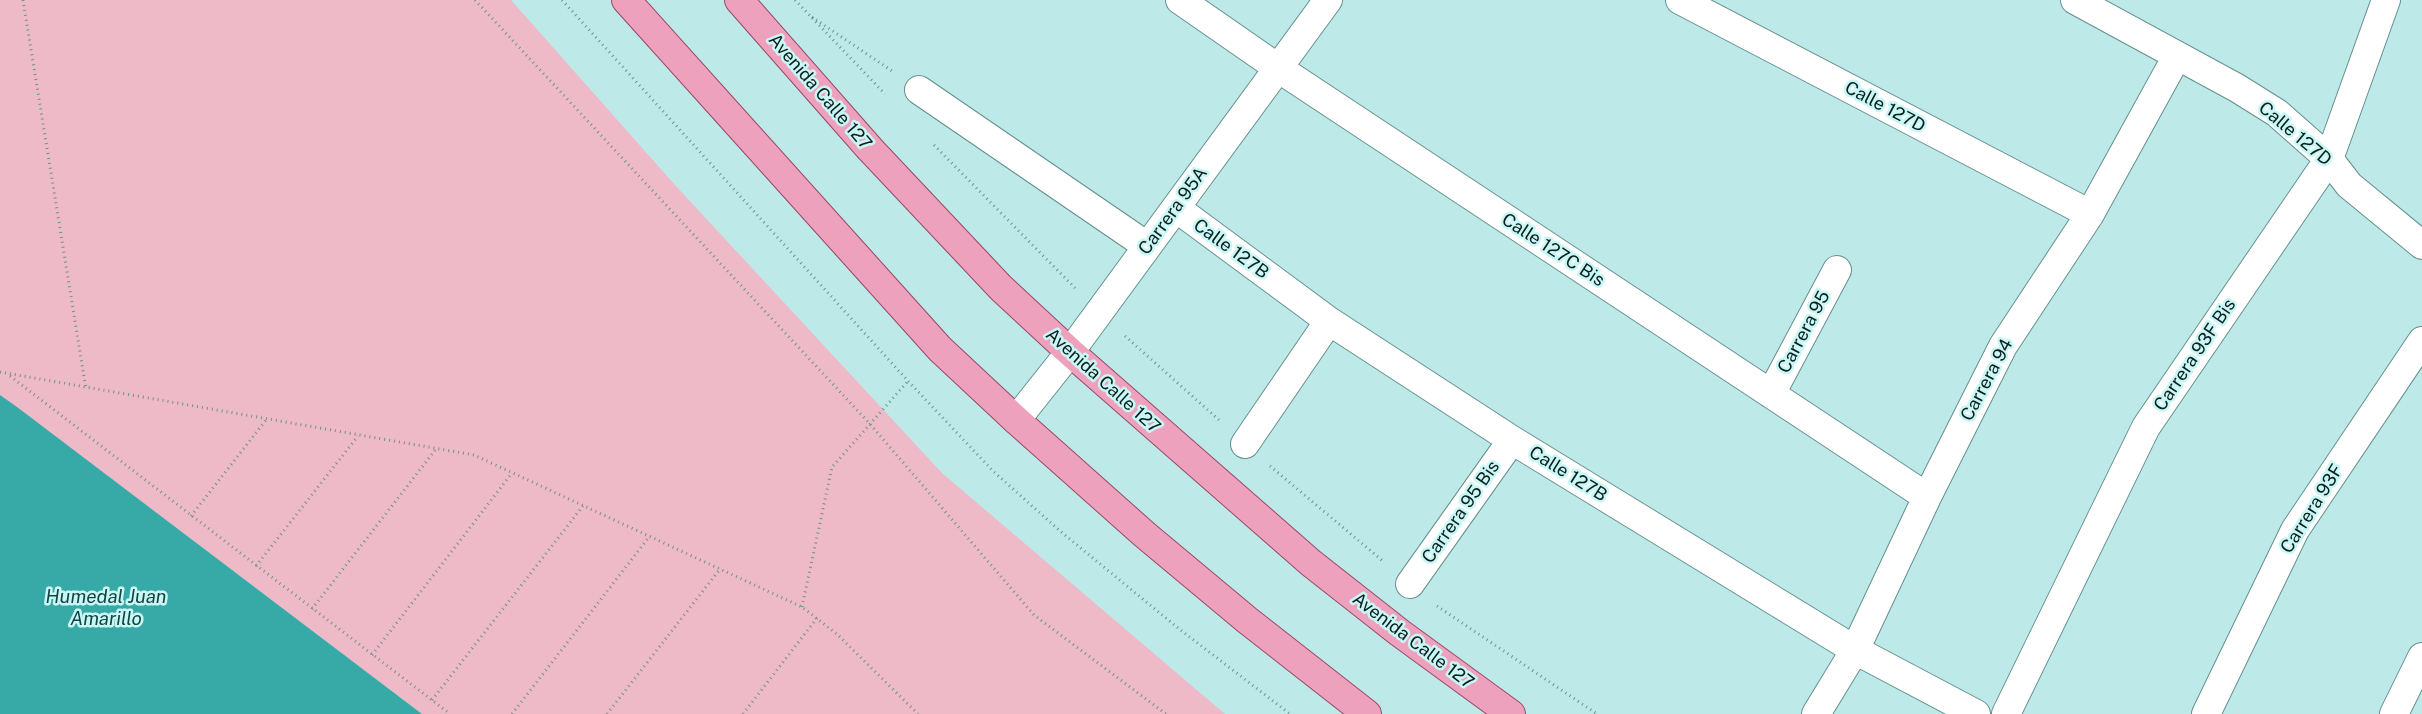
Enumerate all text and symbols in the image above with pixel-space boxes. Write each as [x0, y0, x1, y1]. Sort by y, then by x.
street label: Avenida Calle 127 [764, 30, 876, 154]
street label: Calle 127D [1841, 77, 1929, 137]
street label: Calle 127D [2254, 97, 2336, 171]
street label: Carrera 95A [1134, 163, 1212, 259]
street label: Calle 127C Bis [1498, 209, 1608, 291]
street label: Calle 127B [1189, 214, 1273, 284]
street label: Carrera 95 [1773, 287, 1835, 377]
street label: Carrera 93F Bis [2150, 295, 2240, 415]
street label: Avenida Calle 127 [1041, 324, 1165, 438]
street label: Carrera 94 [1956, 335, 2018, 425]
street label: Calle 127B [1525, 442, 1611, 506]
street label: Carrera 95 Bis [1418, 457, 1504, 567]
street label: Carrera 93F [2276, 461, 2348, 557]
water label: Humedal Juan Amarillo [46, 586, 166, 630]
street label: Avenida Calle 127 [1348, 588, 1478, 694]

